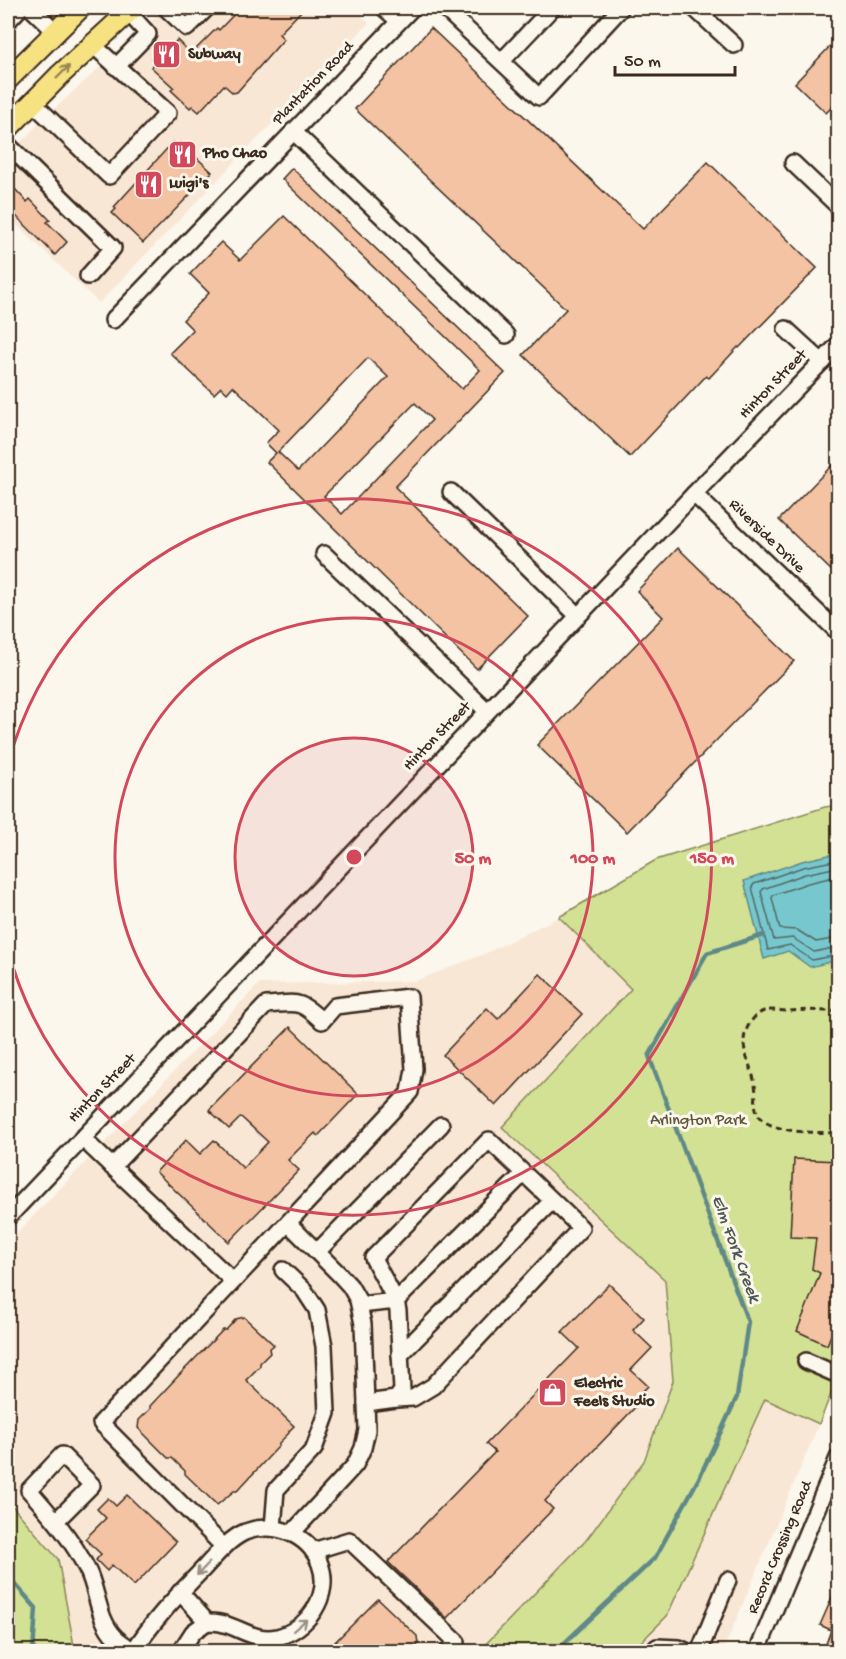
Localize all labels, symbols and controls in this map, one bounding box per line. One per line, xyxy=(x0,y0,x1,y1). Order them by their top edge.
street label: Plantation Road xyxy=(269,37,360,130)
restaurant icon: Subway xyxy=(151,39,183,71)
scale bar xyxy=(615,39,735,77)
place label: Subway xyxy=(188,46,241,65)
text: 50 m xyxy=(624,52,661,73)
one-way arrow xyxy=(56,64,71,79)
restaurant icon: Pho Chao xyxy=(166,138,198,170)
place label: Pho Chao xyxy=(202,145,268,164)
restaurant icon: Luigi's xyxy=(132,168,164,200)
place label: Luigi's xyxy=(169,175,209,194)
street label: Hinton Street xyxy=(736,345,813,424)
street label: Riverside Drive xyxy=(724,496,809,579)
street label: Hinton Street xyxy=(400,697,477,776)
centre of rings xyxy=(344,847,364,867)
text: 50 m xyxy=(455,849,492,870)
text: 100 m xyxy=(570,849,616,870)
text: 150 m xyxy=(689,849,734,870)
street label: Hinton Street xyxy=(65,1049,142,1128)
park label: Arlington Park xyxy=(650,1112,748,1131)
water label: Elm Fork Creek xyxy=(706,1193,765,1307)
place label: Electric Feels Studio xyxy=(573,1375,655,1412)
shop icon: Electric Feels Studio xyxy=(537,1377,569,1409)
street label: Record Crossing Road xyxy=(744,1477,818,1617)
one-way arrow xyxy=(196,1561,210,1576)
one-way arrow xyxy=(293,1618,308,1632)

